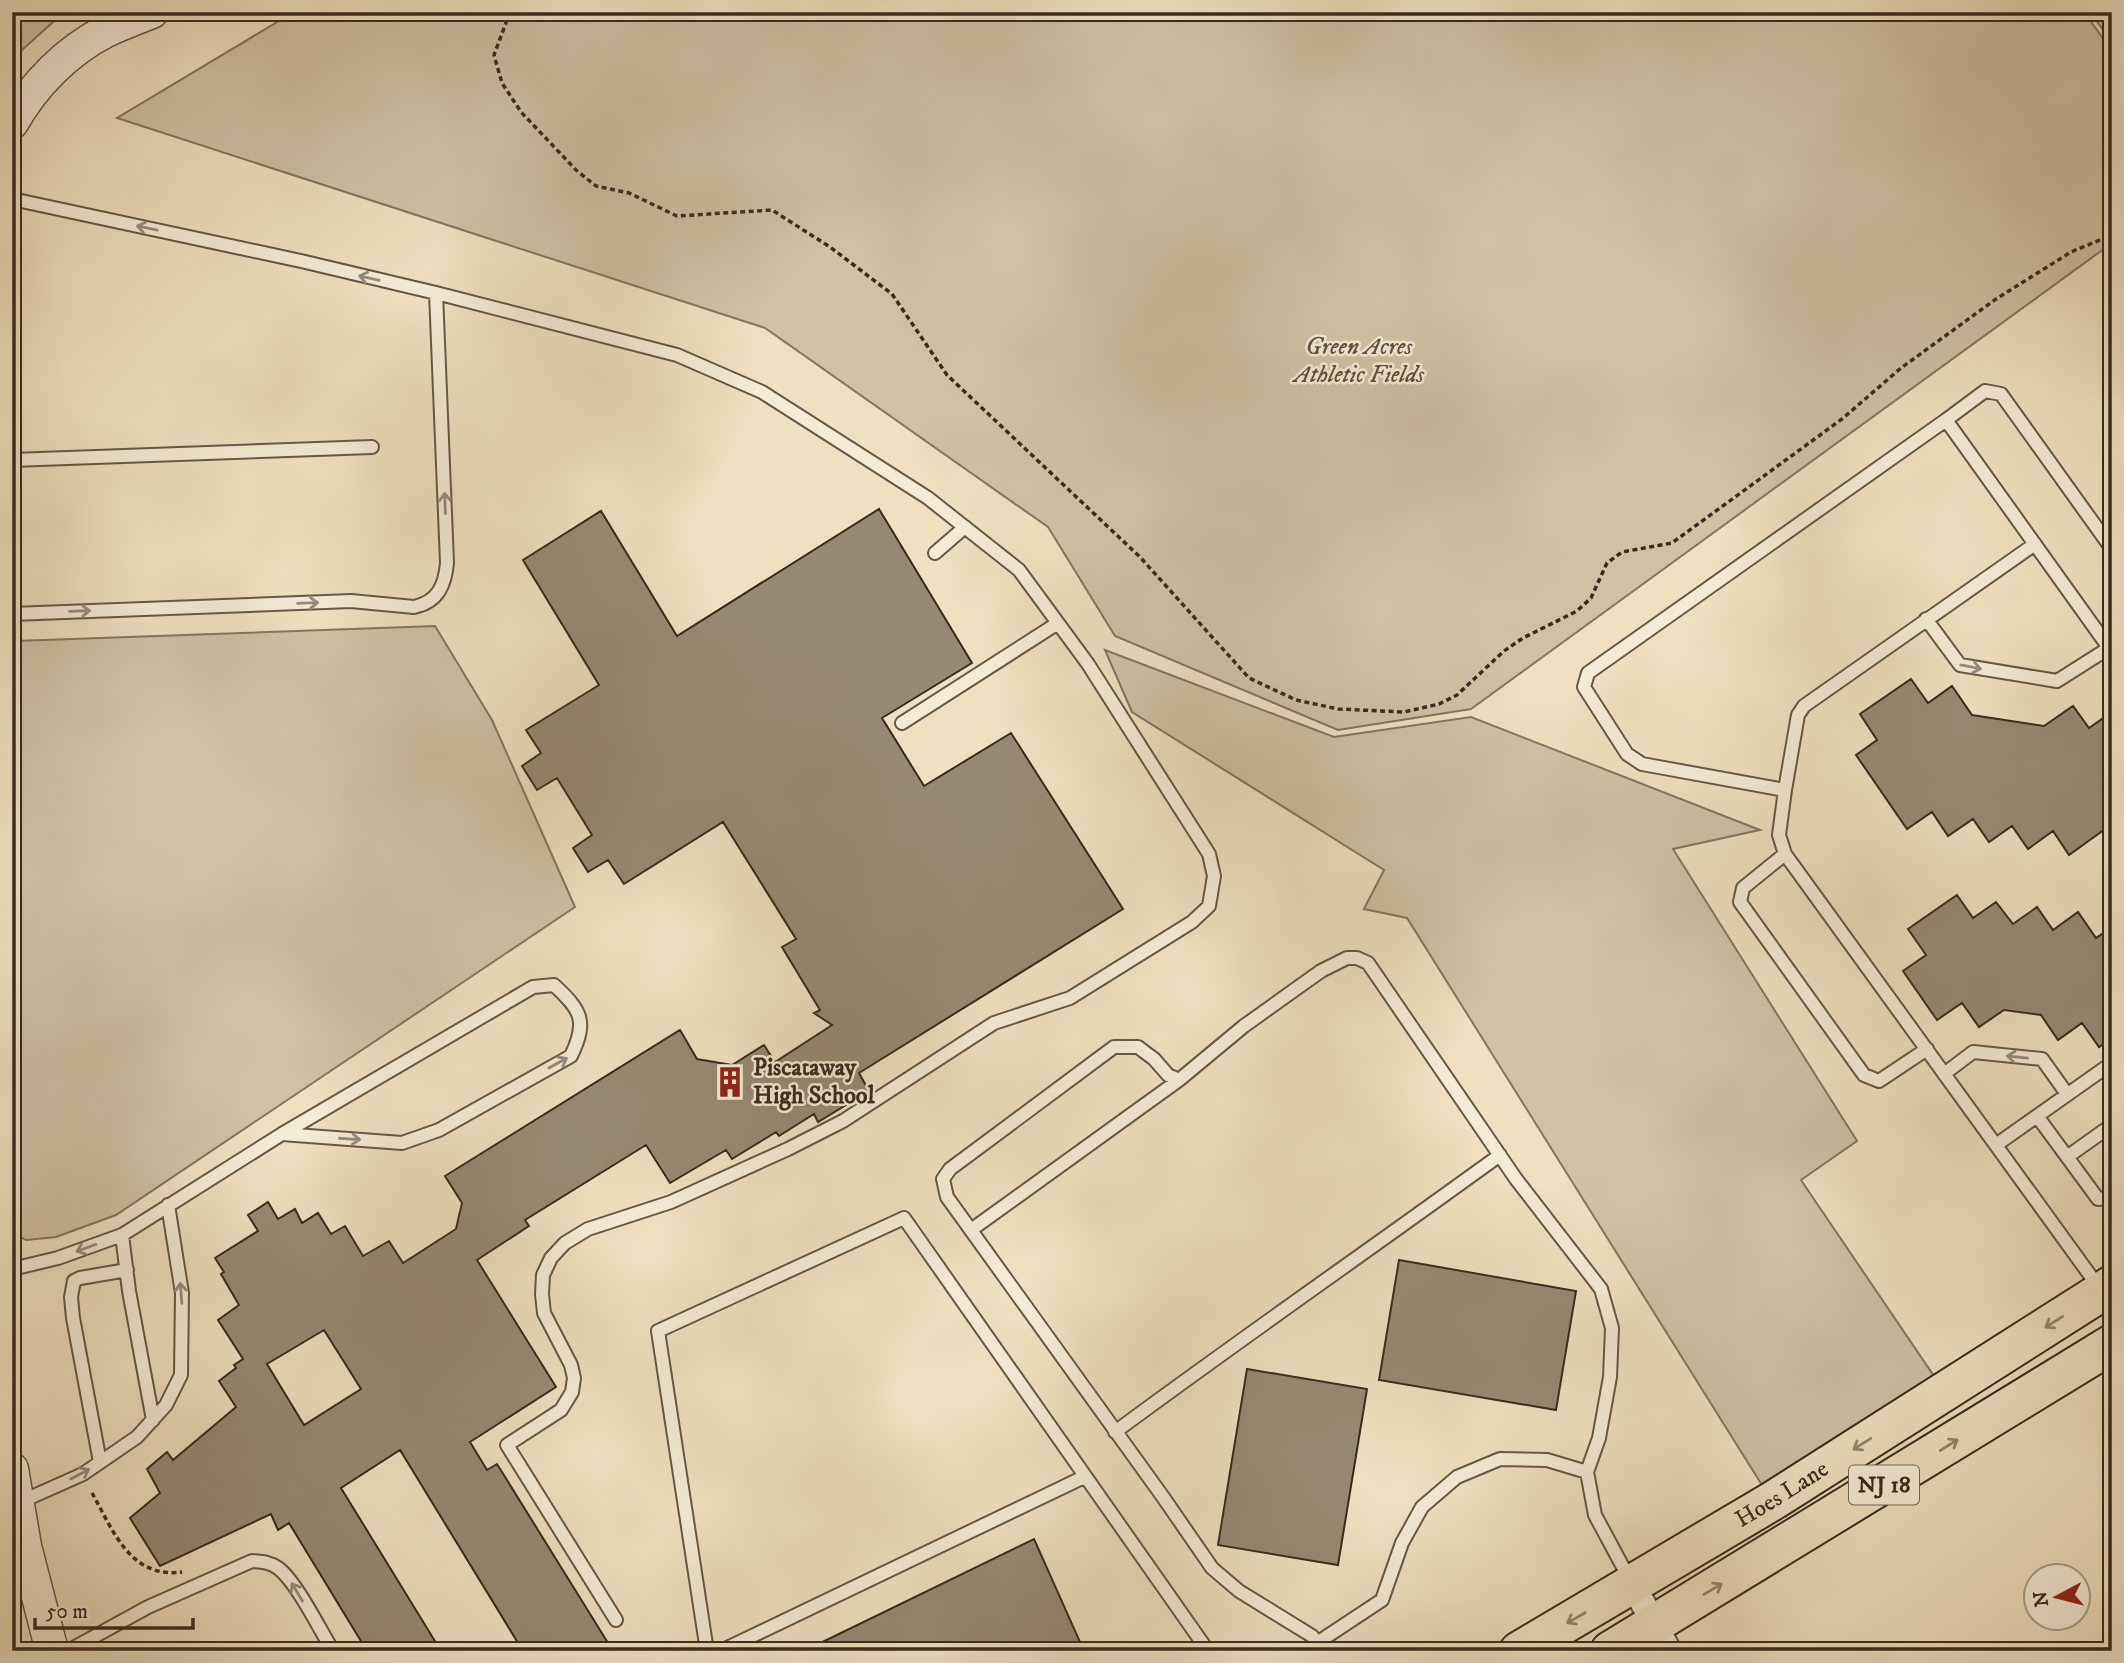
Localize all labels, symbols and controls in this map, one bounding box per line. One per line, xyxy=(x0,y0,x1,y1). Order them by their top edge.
one-way arrow xyxy=(136,221,159,235)
one-way arrow xyxy=(358,270,381,284)
park label: Green Acres Athletic Fields xyxy=(1291,332,1425,390)
one-way arrow xyxy=(438,492,451,515)
one-way arrow xyxy=(296,596,319,610)
one-way arrow xyxy=(69,604,92,618)
one-way arrow xyxy=(1959,661,1982,674)
one-way arrow xyxy=(2007,1050,2029,1063)
place label: Piscataway High School xyxy=(753,1053,875,1111)
one-way arrow xyxy=(547,1056,568,1069)
building icon: Piscataway High School xyxy=(713,1065,747,1099)
one-way arrow xyxy=(339,1133,361,1146)
one-way arrow xyxy=(76,1242,98,1255)
one-way arrow xyxy=(174,1282,187,1305)
one-way arrow xyxy=(2045,1314,2064,1329)
one-way arrow xyxy=(1853,1436,1872,1451)
one-way arrow xyxy=(1938,1437,1958,1451)
street label: Hoes Lane xyxy=(1730,1454,1834,1535)
road number: NJ 18 xyxy=(1849,1466,1919,1504)
one-way arrow xyxy=(69,1467,90,1481)
north arrow xyxy=(2022,1562,2092,1632)
one-way arrow xyxy=(1703,1582,1723,1596)
one-way arrow xyxy=(290,1583,304,1603)
scale bar xyxy=(35,1586,192,1630)
text: N xyxy=(2029,1589,2054,1608)
text: 50 m xyxy=(46,1599,88,1625)
one-way arrow xyxy=(1566,1612,1587,1625)

